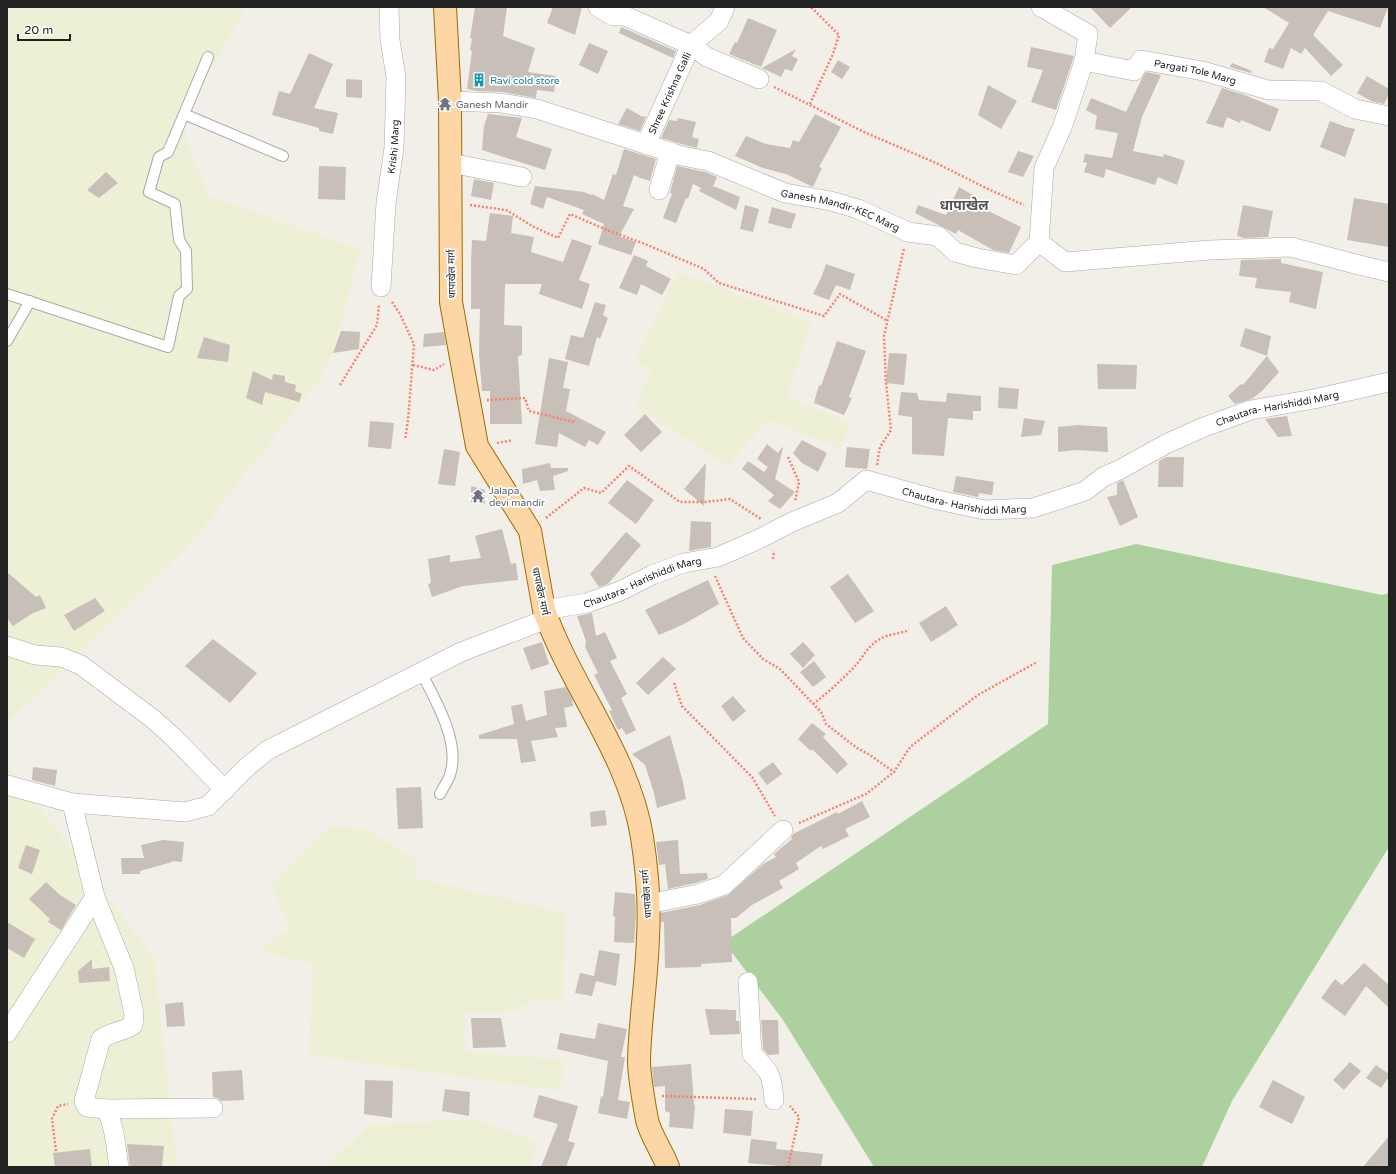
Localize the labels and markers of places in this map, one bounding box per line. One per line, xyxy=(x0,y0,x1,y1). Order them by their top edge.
building icon: Ravi cold store xyxy=(471,72,487,88)
place label: Ravi cold store xyxy=(490,75,560,87)
temple icon: Ganesh Mandir xyxy=(437,96,453,112)
place label: Ganesh Mandir xyxy=(456,99,529,111)
place label: Jalapa devi mandir xyxy=(489,485,545,509)
temple icon: Jalapa devi mandir xyxy=(470,488,486,504)

